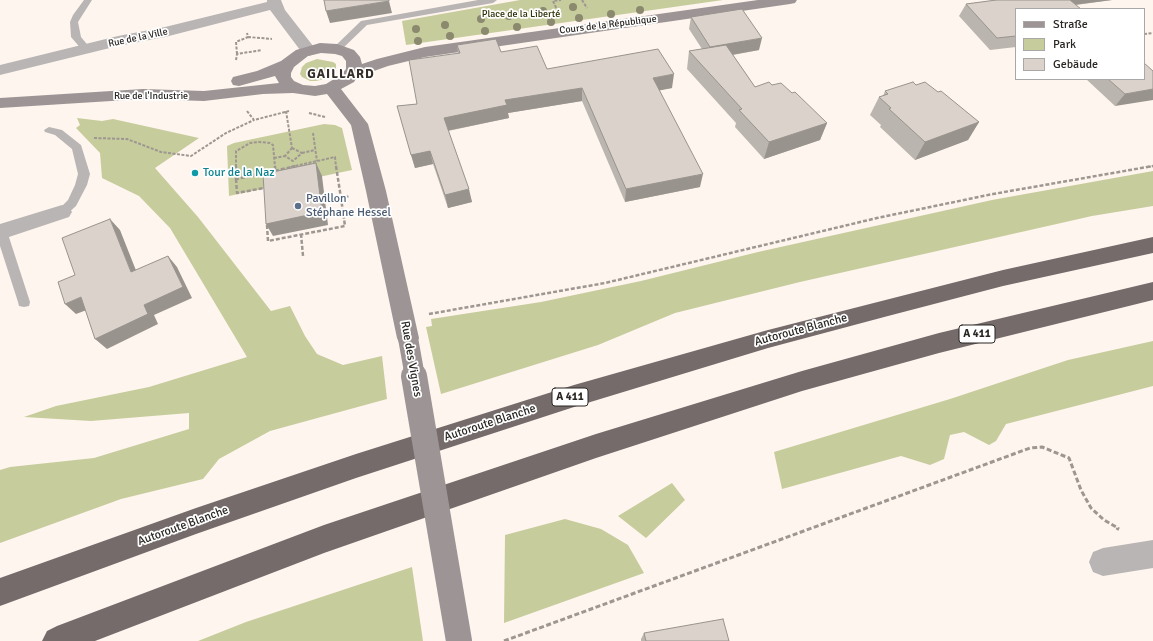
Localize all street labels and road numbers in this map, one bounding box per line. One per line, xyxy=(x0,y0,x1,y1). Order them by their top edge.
street label: Cours de la République xyxy=(559,13,657,37)
street label: Rue de la Ville xyxy=(107,26,169,50)
street label: Rue de l'Industrie xyxy=(114,90,188,102)
street label: Autoroute Blanche xyxy=(753,311,849,349)
street label: Rue des Vignes xyxy=(397,320,425,398)
road number: A 411 xyxy=(959,325,995,343)
road number: A 411 xyxy=(552,388,588,406)
street label: Autoroute Blanche xyxy=(442,401,538,445)
street label: Autoroute Blanche xyxy=(136,503,230,549)

